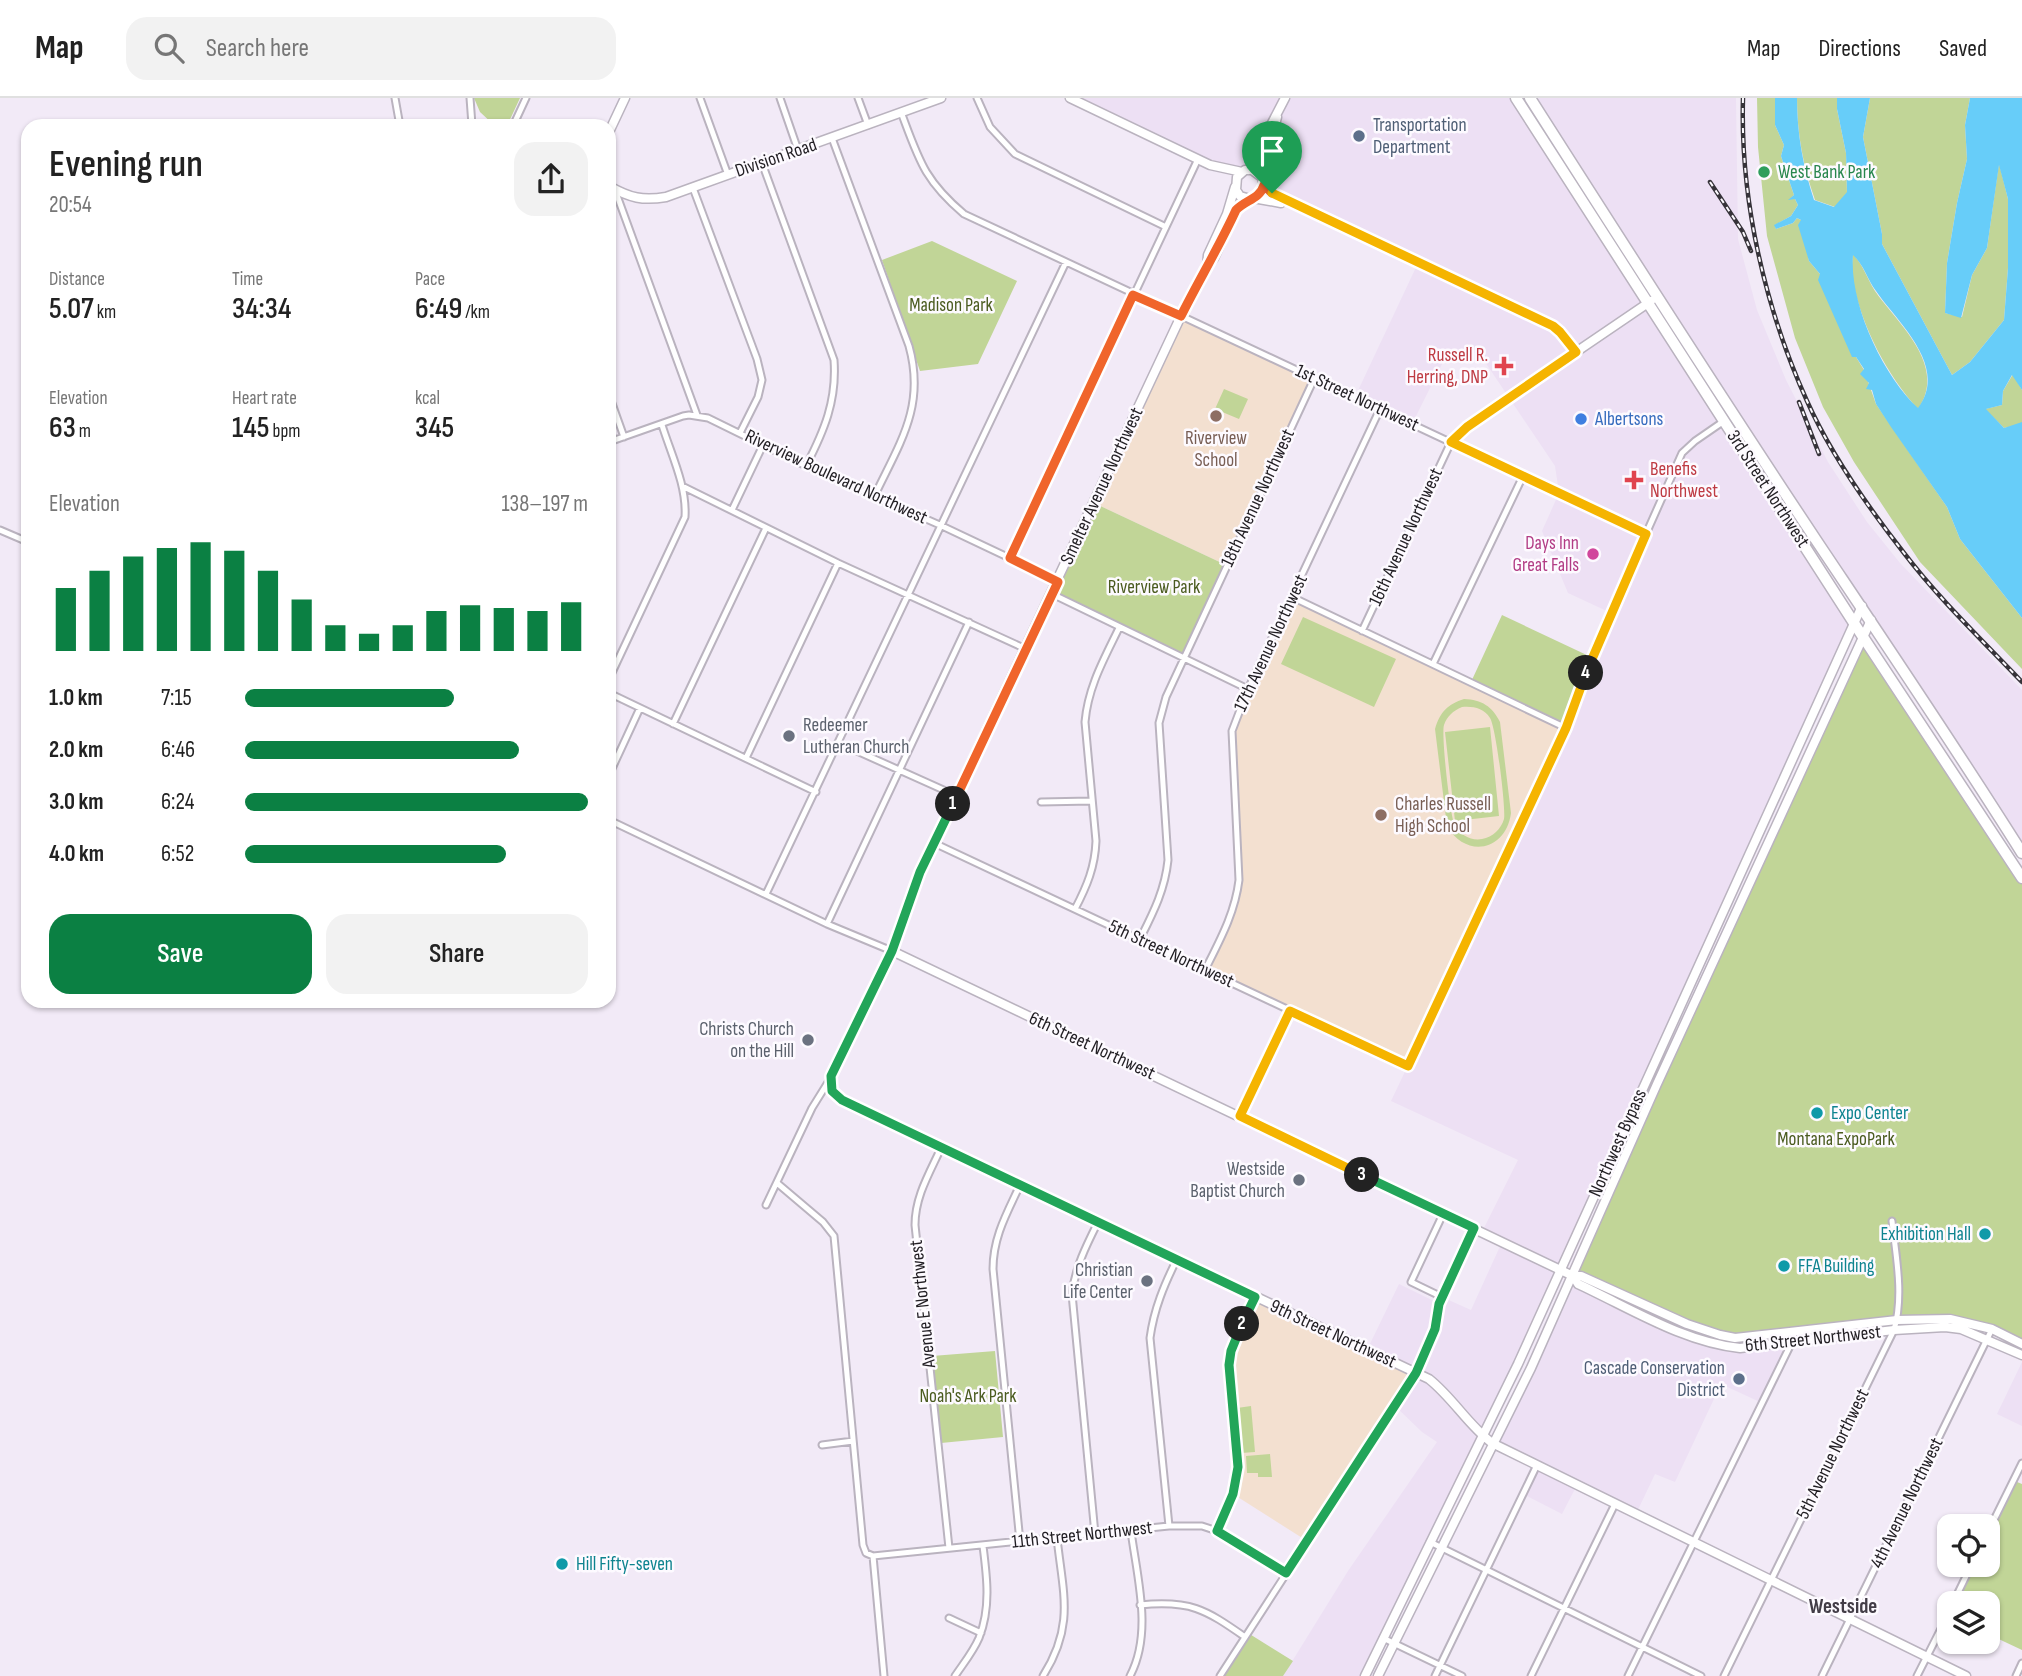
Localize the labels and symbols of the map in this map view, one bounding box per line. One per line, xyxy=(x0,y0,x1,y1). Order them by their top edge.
place label: Transportation Department xyxy=(1373,114,1467,159)
pin xyxy=(1242,121,1302,193)
marker: Transportation Department xyxy=(1351,128,1367,144)
street label: Division Road xyxy=(732,133,820,183)
place label: West Bank Park xyxy=(1778,161,1876,184)
marker: West Bank Park xyxy=(1756,164,1772,180)
park label: Madison Park xyxy=(909,294,994,317)
place label: Russell R. Herring, DNP xyxy=(1407,344,1488,389)
marker: Russell R. Herring, DNP xyxy=(1494,356,1514,376)
street label: 1st Street Northwest xyxy=(1292,359,1423,437)
street label: Smelter Avenue Northwest xyxy=(1055,404,1149,568)
marker: Riverview School xyxy=(1208,408,1224,424)
place label: Albertsons xyxy=(1594,408,1664,431)
marker: Albertsons xyxy=(1573,411,1589,427)
street label: Riverview Boulevard Northwest xyxy=(741,425,931,529)
street label: 18th Avenue Northwest xyxy=(1216,425,1300,571)
street label: 3rd Street Northwest xyxy=(1722,426,1815,552)
place label: Riverview School xyxy=(1185,427,1247,472)
place label: Benefis Northwest xyxy=(1650,458,1718,503)
street label: 16th Avenue Northwest xyxy=(1364,464,1448,610)
marker: Benefis Northwest xyxy=(1624,470,1644,490)
place label: Days Inn Great Falls xyxy=(1512,532,1579,577)
marker: Days Inn Great Falls xyxy=(1585,546,1601,562)
street label: 17th Avenue Northwest xyxy=(1229,571,1313,715)
park label: Riverview Park xyxy=(1108,576,1201,599)
pin: 4 xyxy=(1568,656,1604,690)
place label: Redeemer Lutheran Church xyxy=(803,714,909,759)
marker: Redeemer Lutheran Church xyxy=(781,728,797,744)
pin: 1 xyxy=(936,786,970,822)
place label: Charles Russell High School xyxy=(1395,793,1491,838)
marker: Charles Russell High School xyxy=(1373,807,1389,823)
street label: 5th Street Northwest xyxy=(1105,915,1238,993)
street label: 6th Street Northwest xyxy=(1025,1007,1159,1085)
place label: Christs Church on the Hill xyxy=(699,1018,794,1063)
marker: Christs Church on the Hill xyxy=(800,1032,816,1048)
street label: Northwest Bypass xyxy=(1584,1086,1652,1200)
place label: Expo Center xyxy=(1831,1102,1909,1125)
marker: Expo Center xyxy=(1809,1105,1825,1121)
park label: Montana ExpoPark xyxy=(1777,1128,1895,1151)
place label: Westside Baptist Church xyxy=(1190,1158,1285,1203)
pin: 3 xyxy=(1344,1158,1380,1192)
marker: Westside Baptist Church xyxy=(1291,1172,1307,1188)
place label: Exhibition Hall xyxy=(1881,1223,1971,1246)
marker: Exhibition Hall xyxy=(1977,1226,1993,1242)
street label: Avenue E Northwest xyxy=(905,1239,941,1370)
place label: FFA Building xyxy=(1798,1255,1875,1278)
marker: FFA Building xyxy=(1776,1258,1792,1274)
place label: Christian Life Center xyxy=(1063,1259,1134,1304)
marker: Christian Life Center xyxy=(1139,1273,1155,1289)
street label: 9th Street Northwest xyxy=(1266,1295,1400,1373)
pin: 2 xyxy=(1224,1306,1260,1342)
street label: 6th Street Northwest xyxy=(1744,1320,1882,1358)
place label: Cascade Conservation District xyxy=(1584,1357,1725,1402)
marker: Cascade Conservation District xyxy=(1731,1371,1747,1387)
park label: Noah's Ark Park xyxy=(919,1385,1017,1408)
street label: 5th Avenue Northwest xyxy=(1792,1385,1875,1523)
street label: 4th Avenue Northwest xyxy=(1865,1434,1949,1572)
street label: 11th Street Northwest xyxy=(1011,1516,1154,1554)
place label: Hill Fifty-seven xyxy=(576,1553,673,1576)
marker: Hill Fifty-seven xyxy=(554,1556,570,1572)
district label: Westside xyxy=(1809,1594,1877,1619)

